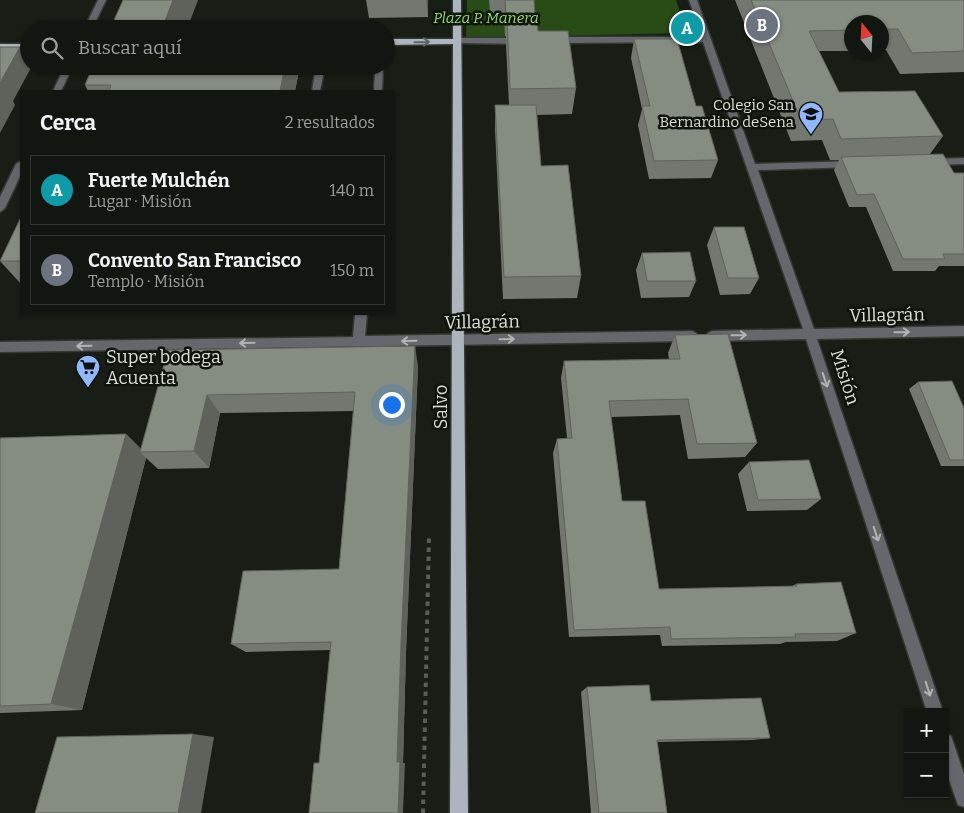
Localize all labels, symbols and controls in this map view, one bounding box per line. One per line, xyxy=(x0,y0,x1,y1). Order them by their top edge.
pin: B xyxy=(746,6,778,44)
park label: Plaza P. Manera xyxy=(433,9,539,27)
pin: A xyxy=(671,9,703,47)
north arrow xyxy=(844,15,889,60)
search box xyxy=(20,20,395,75)
icon: search xyxy=(38,34,66,62)
text: Buscar aquí xyxy=(78,36,182,59)
one-way arrow xyxy=(413,37,429,47)
place label: Colegio San Bernardino deSena xyxy=(660,96,795,131)
school or university icon: Colegio San Bernardino deSena xyxy=(798,101,824,135)
text: Cerca xyxy=(40,110,96,136)
text: 2 resultados xyxy=(285,113,375,132)
text: Fuerte Mulchén xyxy=(88,169,230,192)
text: A xyxy=(51,181,63,200)
text: 140 m xyxy=(329,181,374,200)
text: Lugar · Misión xyxy=(88,192,192,211)
text: Convento San Francisco xyxy=(88,249,301,272)
text: B xyxy=(52,261,62,280)
text: 150 m xyxy=(330,261,374,280)
text: Templo · Misión xyxy=(88,272,204,291)
street label: Villagrán xyxy=(849,303,926,327)
street label: Villagrán xyxy=(444,310,521,334)
one-way arrow xyxy=(894,327,910,337)
one-way arrow xyxy=(731,330,747,340)
one-way arrow xyxy=(498,334,515,344)
one-way arrow xyxy=(402,336,418,346)
one-way arrow xyxy=(239,338,256,348)
one-way arrow xyxy=(77,341,93,351)
place label: Super bodega Acuenta xyxy=(106,346,221,389)
street label: Misión xyxy=(826,346,864,408)
supermarket icon: Super bodega Acuenta xyxy=(75,354,101,388)
one-way arrow xyxy=(821,372,831,388)
street label: Salvo xyxy=(430,385,452,429)
your location xyxy=(379,392,405,418)
one-way arrow xyxy=(872,526,882,542)
one-way arrow xyxy=(923,680,933,696)
map controls xyxy=(904,708,949,798)
button: + xyxy=(904,708,949,753)
button: − xyxy=(904,753,949,798)

